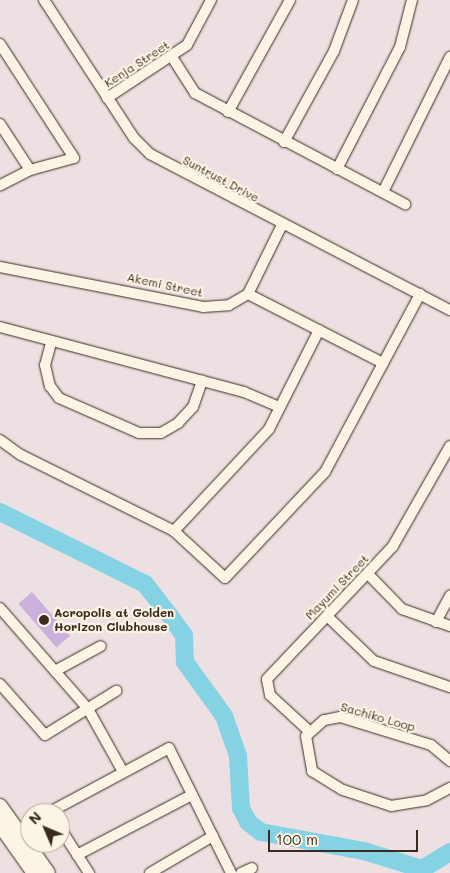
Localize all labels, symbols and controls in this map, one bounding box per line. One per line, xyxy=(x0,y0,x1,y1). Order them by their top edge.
street label: Kenja Street xyxy=(102,38,172,90)
street label: Suntrust Drive xyxy=(180,153,262,205)
street label: Akemi Street xyxy=(126,270,204,300)
street label: Mayumi Street xyxy=(302,551,372,623)
place label: Acropolis at Golden Horizon Clubhouse xyxy=(54,606,174,634)
marker: Acropolis at Golden Horizon Clubhouse xyxy=(38,614,50,626)
street label: Sachiko Loop xyxy=(339,699,417,735)
north arrow xyxy=(20,803,70,853)
text: N xyxy=(24,807,45,828)
scale bar xyxy=(270,820,420,852)
text: 100 m xyxy=(276,829,318,849)

